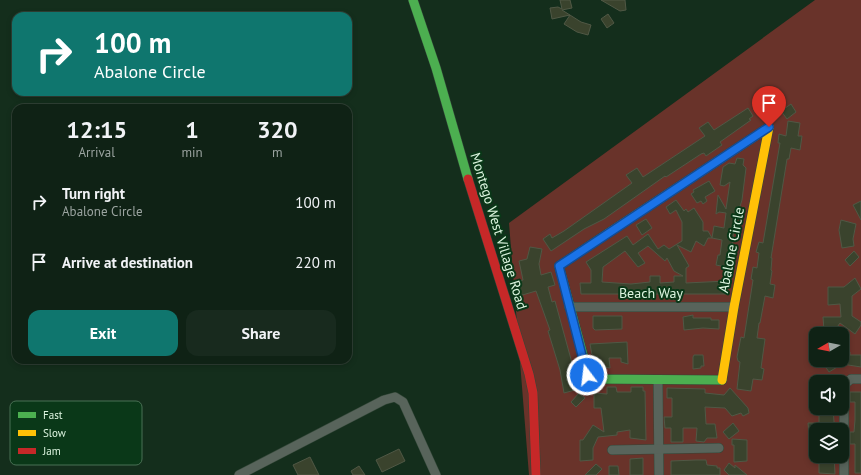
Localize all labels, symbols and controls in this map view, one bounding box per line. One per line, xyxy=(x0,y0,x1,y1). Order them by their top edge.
text: 100 m xyxy=(94,24,171,61)
icon: right xyxy=(28,28,80,80)
text: Abalone Circle xyxy=(94,60,206,83)
pin xyxy=(752,86,786,127)
icon: arrive xyxy=(758,92,780,114)
text: 12:15 xyxy=(66,114,127,145)
text: 1 xyxy=(185,114,199,145)
text: 320 xyxy=(257,114,298,145)
text: Arrival xyxy=(79,144,115,161)
text: min xyxy=(181,144,203,161)
text: m xyxy=(272,144,283,161)
street label: Montego West Village Road xyxy=(467,150,531,312)
text: Turn right xyxy=(62,184,125,203)
icon: right xyxy=(28,191,50,213)
text: 100 m xyxy=(295,193,336,212)
text: Abalone Circle xyxy=(62,203,143,220)
street label: Abalone Circle xyxy=(714,206,748,294)
icon: arrive xyxy=(28,251,50,273)
text: Arrive at destination xyxy=(62,253,193,272)
text: 220 m xyxy=(295,253,336,272)
street label: Beach Way xyxy=(619,284,684,302)
button: Exit xyxy=(28,310,178,356)
button: Share xyxy=(186,310,336,356)
north arrow xyxy=(809,327,849,367)
map controls xyxy=(809,327,849,463)
position arrow xyxy=(566,354,608,396)
button: sound xyxy=(809,375,849,415)
legend xyxy=(10,401,142,465)
text: Fast xyxy=(43,408,63,422)
button: layers xyxy=(809,423,849,463)
text: Slow xyxy=(43,426,66,440)
text: Jam xyxy=(42,444,61,458)

